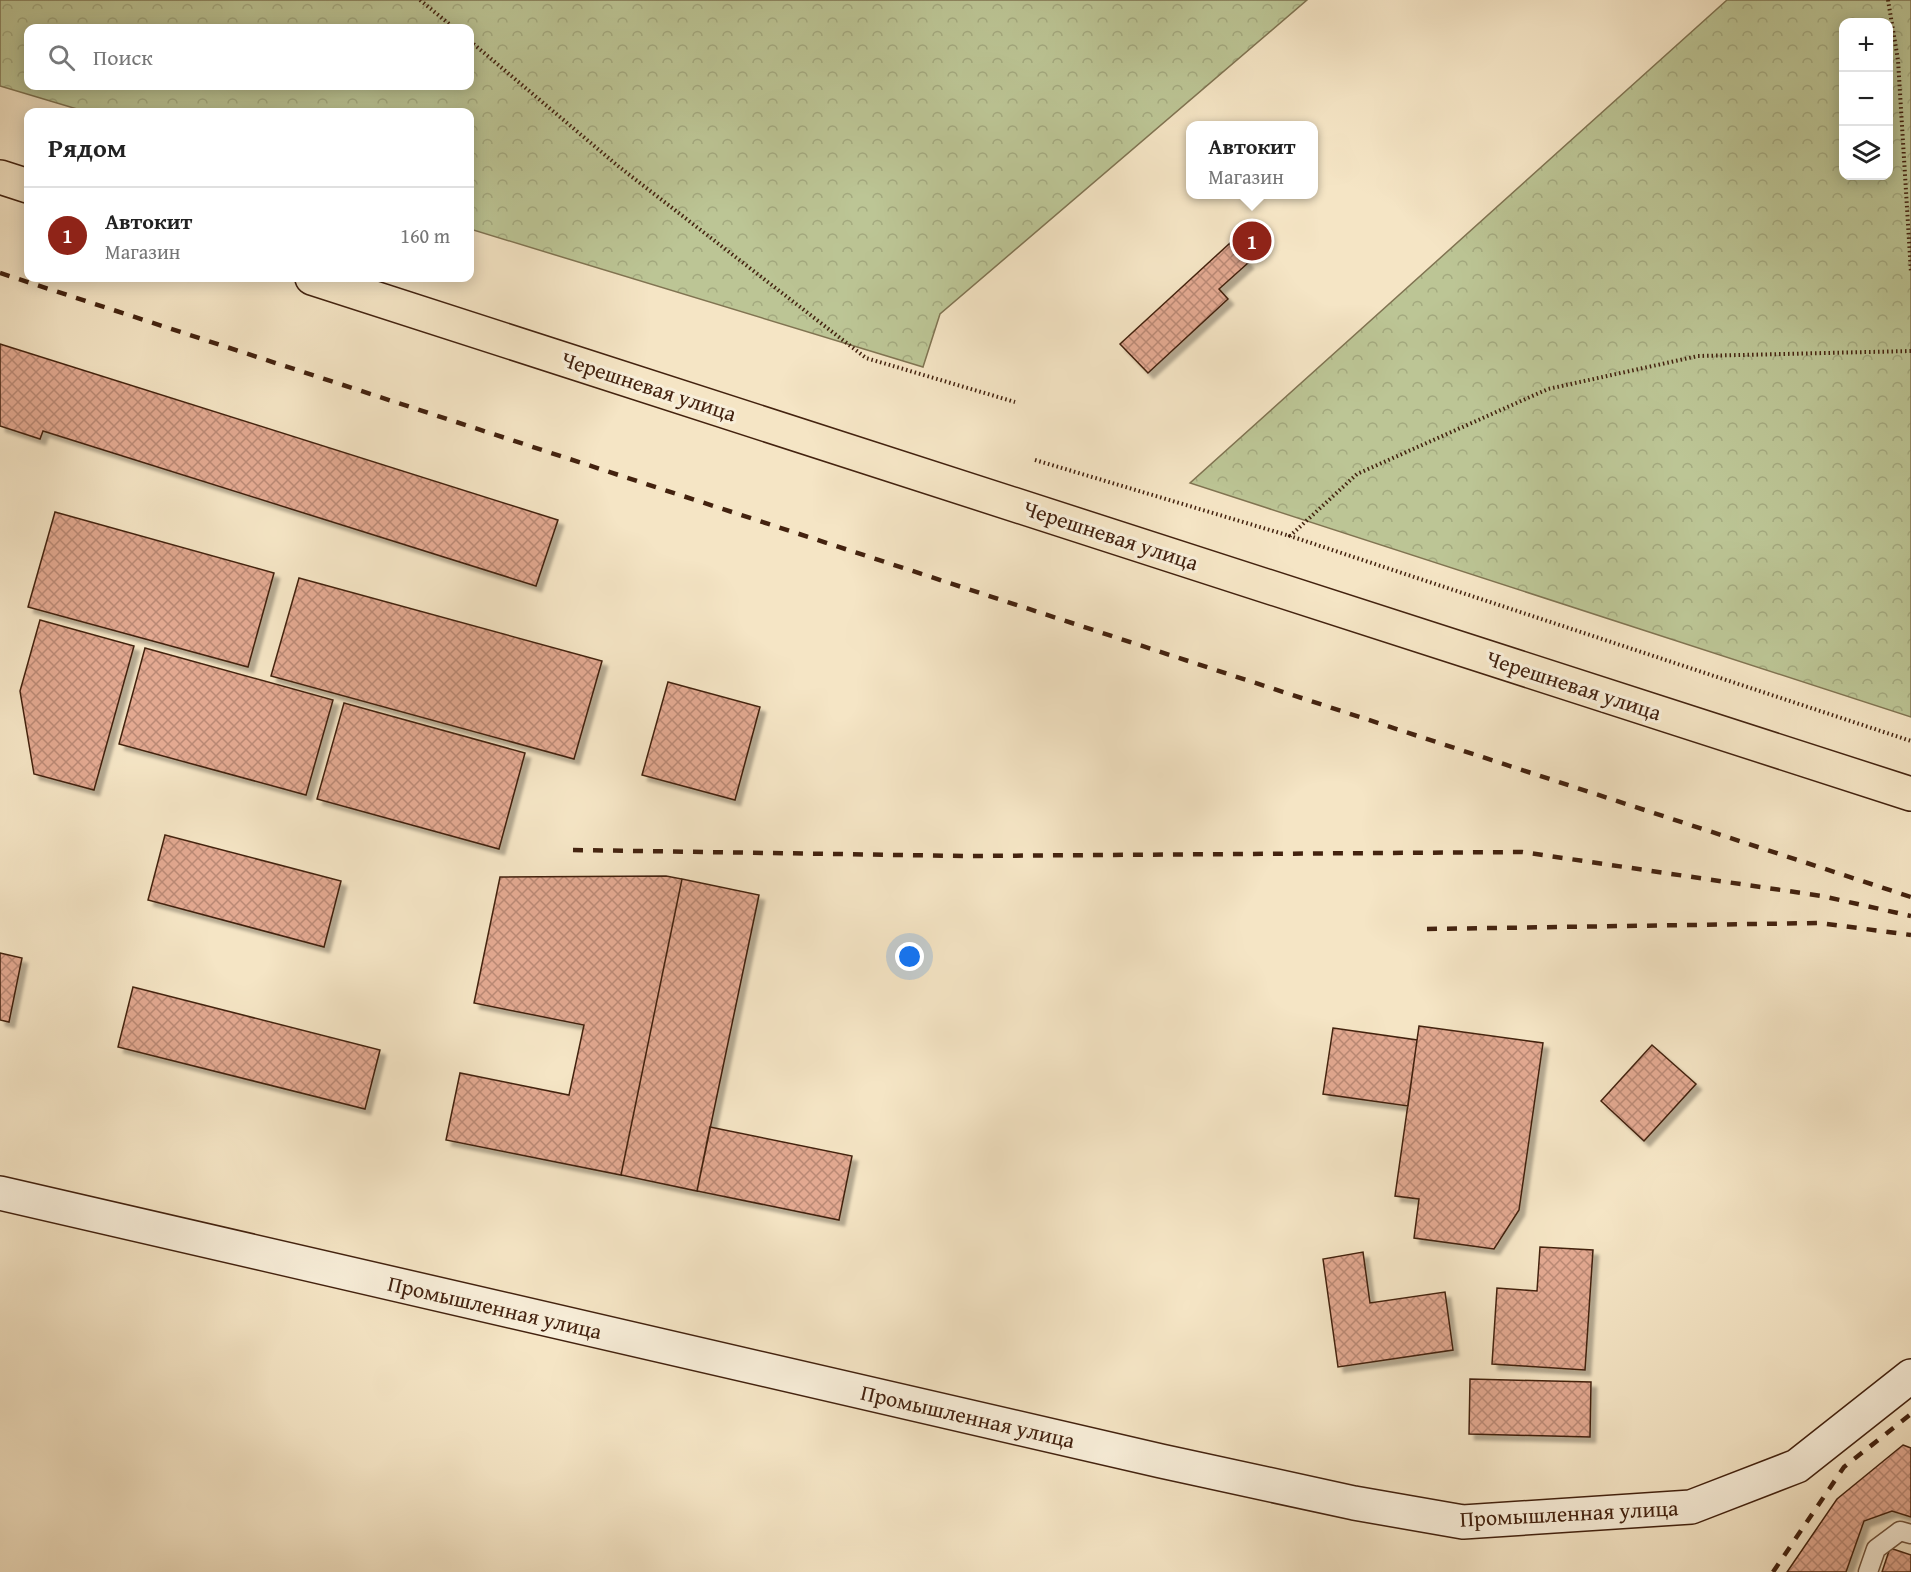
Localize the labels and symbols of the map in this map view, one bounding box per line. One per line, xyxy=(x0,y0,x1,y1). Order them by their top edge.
pin: 1 xyxy=(1232,218,1272,264)
street label: Черешневая улица xyxy=(557,343,741,430)
street label: Черешневая улица xyxy=(1019,492,1203,579)
street label: Черешневая улица xyxy=(1482,642,1666,729)
your location xyxy=(895,942,924,971)
street label: Промышленная улица xyxy=(385,1267,606,1347)
street label: Промышленная улица xyxy=(858,1376,1079,1456)
street label: Промышленная улица xyxy=(1459,1491,1680,1535)

